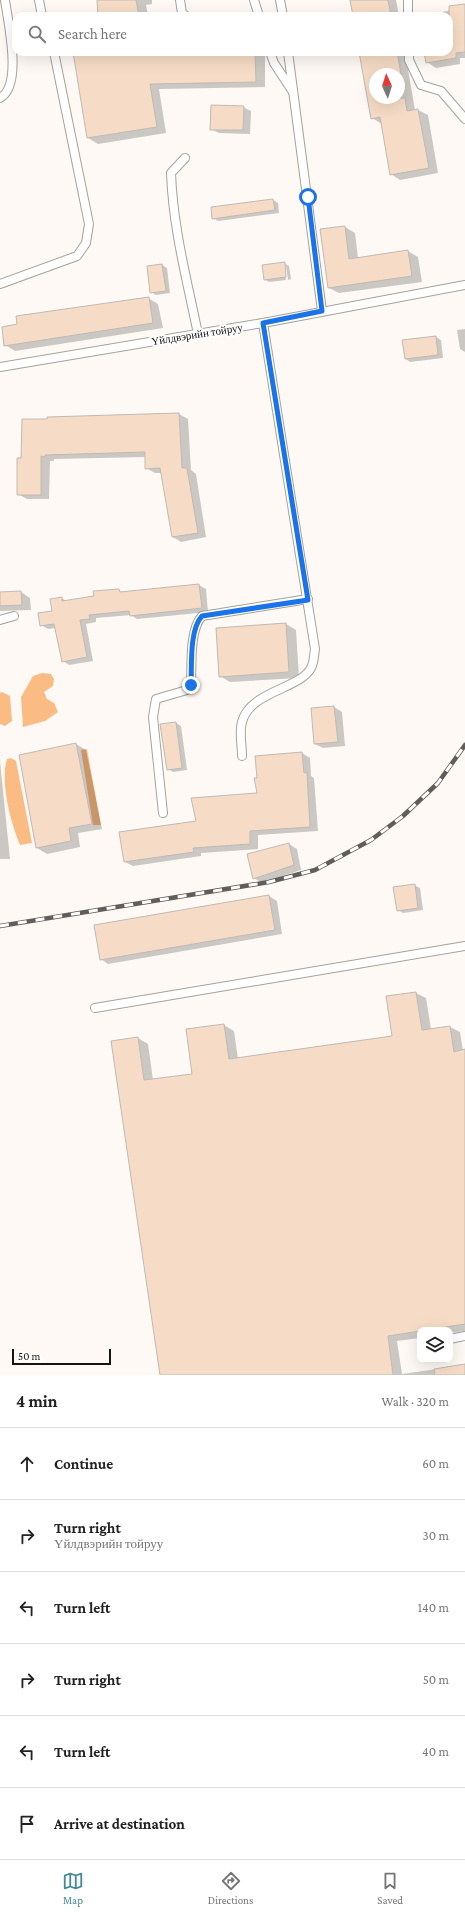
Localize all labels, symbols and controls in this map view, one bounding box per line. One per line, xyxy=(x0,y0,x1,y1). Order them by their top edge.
search box xyxy=(12,12,453,56)
icon: search xyxy=(26,23,48,45)
text: Search here xyxy=(58,26,127,42)
north arrow xyxy=(369,68,405,104)
route start xyxy=(299,188,317,206)
street label: Үйлдвэрийн тойруу xyxy=(150,321,244,347)
route end xyxy=(182,676,200,694)
map controls xyxy=(417,1327,453,1363)
button: layers xyxy=(417,1327,453,1363)
scale bar xyxy=(12,1347,111,1366)
text: 50 m xyxy=(18,1350,40,1362)
text: 4 min xyxy=(16,1392,58,1411)
text: Walk · 320 m xyxy=(381,1394,449,1409)
icon: ahead xyxy=(16,1453,38,1475)
text: Continue xyxy=(54,1456,113,1472)
text: 60 m xyxy=(422,1456,449,1471)
text: Turn right xyxy=(54,1520,121,1536)
icon: right xyxy=(16,1525,38,1547)
text: 30 m xyxy=(423,1528,449,1543)
text: Үйлдвэрийн тойруу xyxy=(54,1536,163,1551)
icon: left xyxy=(16,1597,38,1619)
text: Turn left xyxy=(54,1600,110,1616)
text: 140 m xyxy=(418,1600,449,1615)
icon: right xyxy=(16,1669,38,1691)
text: Turn right xyxy=(54,1672,121,1688)
text: 50 m xyxy=(423,1672,449,1687)
icon: left xyxy=(16,1741,38,1763)
text: Turn left xyxy=(54,1744,110,1760)
text: 40 m xyxy=(422,1744,449,1759)
icon: arrive xyxy=(16,1813,38,1835)
text: Arrive at destination xyxy=(54,1816,185,1832)
tab: Map xyxy=(62,1870,84,1906)
tab: Directions xyxy=(208,1870,253,1906)
tab: Saved xyxy=(377,1870,403,1906)

